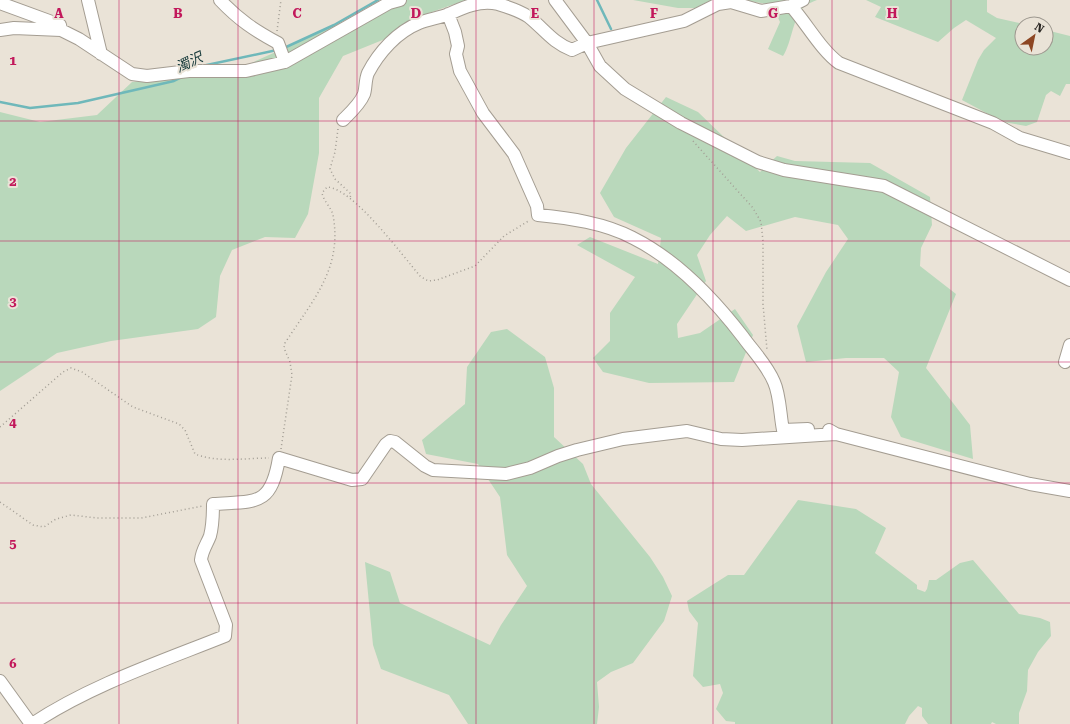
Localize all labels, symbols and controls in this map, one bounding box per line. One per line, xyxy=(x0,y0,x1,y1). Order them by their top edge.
text: A xyxy=(54,6,64,21)
text: B xyxy=(173,6,183,21)
text: C xyxy=(292,6,302,21)
text: D xyxy=(411,6,421,21)
text: E xyxy=(531,6,539,21)
text: F xyxy=(650,6,658,21)
text: G xyxy=(768,6,778,21)
text: H xyxy=(887,6,898,21)
north arrow xyxy=(1014,16,1054,56)
text: N xyxy=(1032,20,1047,36)
water label: 濁沢 xyxy=(173,48,207,75)
text: 1 xyxy=(9,53,17,68)
text: 2 xyxy=(9,174,17,189)
text: 3 xyxy=(9,294,17,309)
text: 4 xyxy=(9,415,17,430)
text: 5 xyxy=(9,536,17,551)
text: 6 xyxy=(9,656,17,671)

